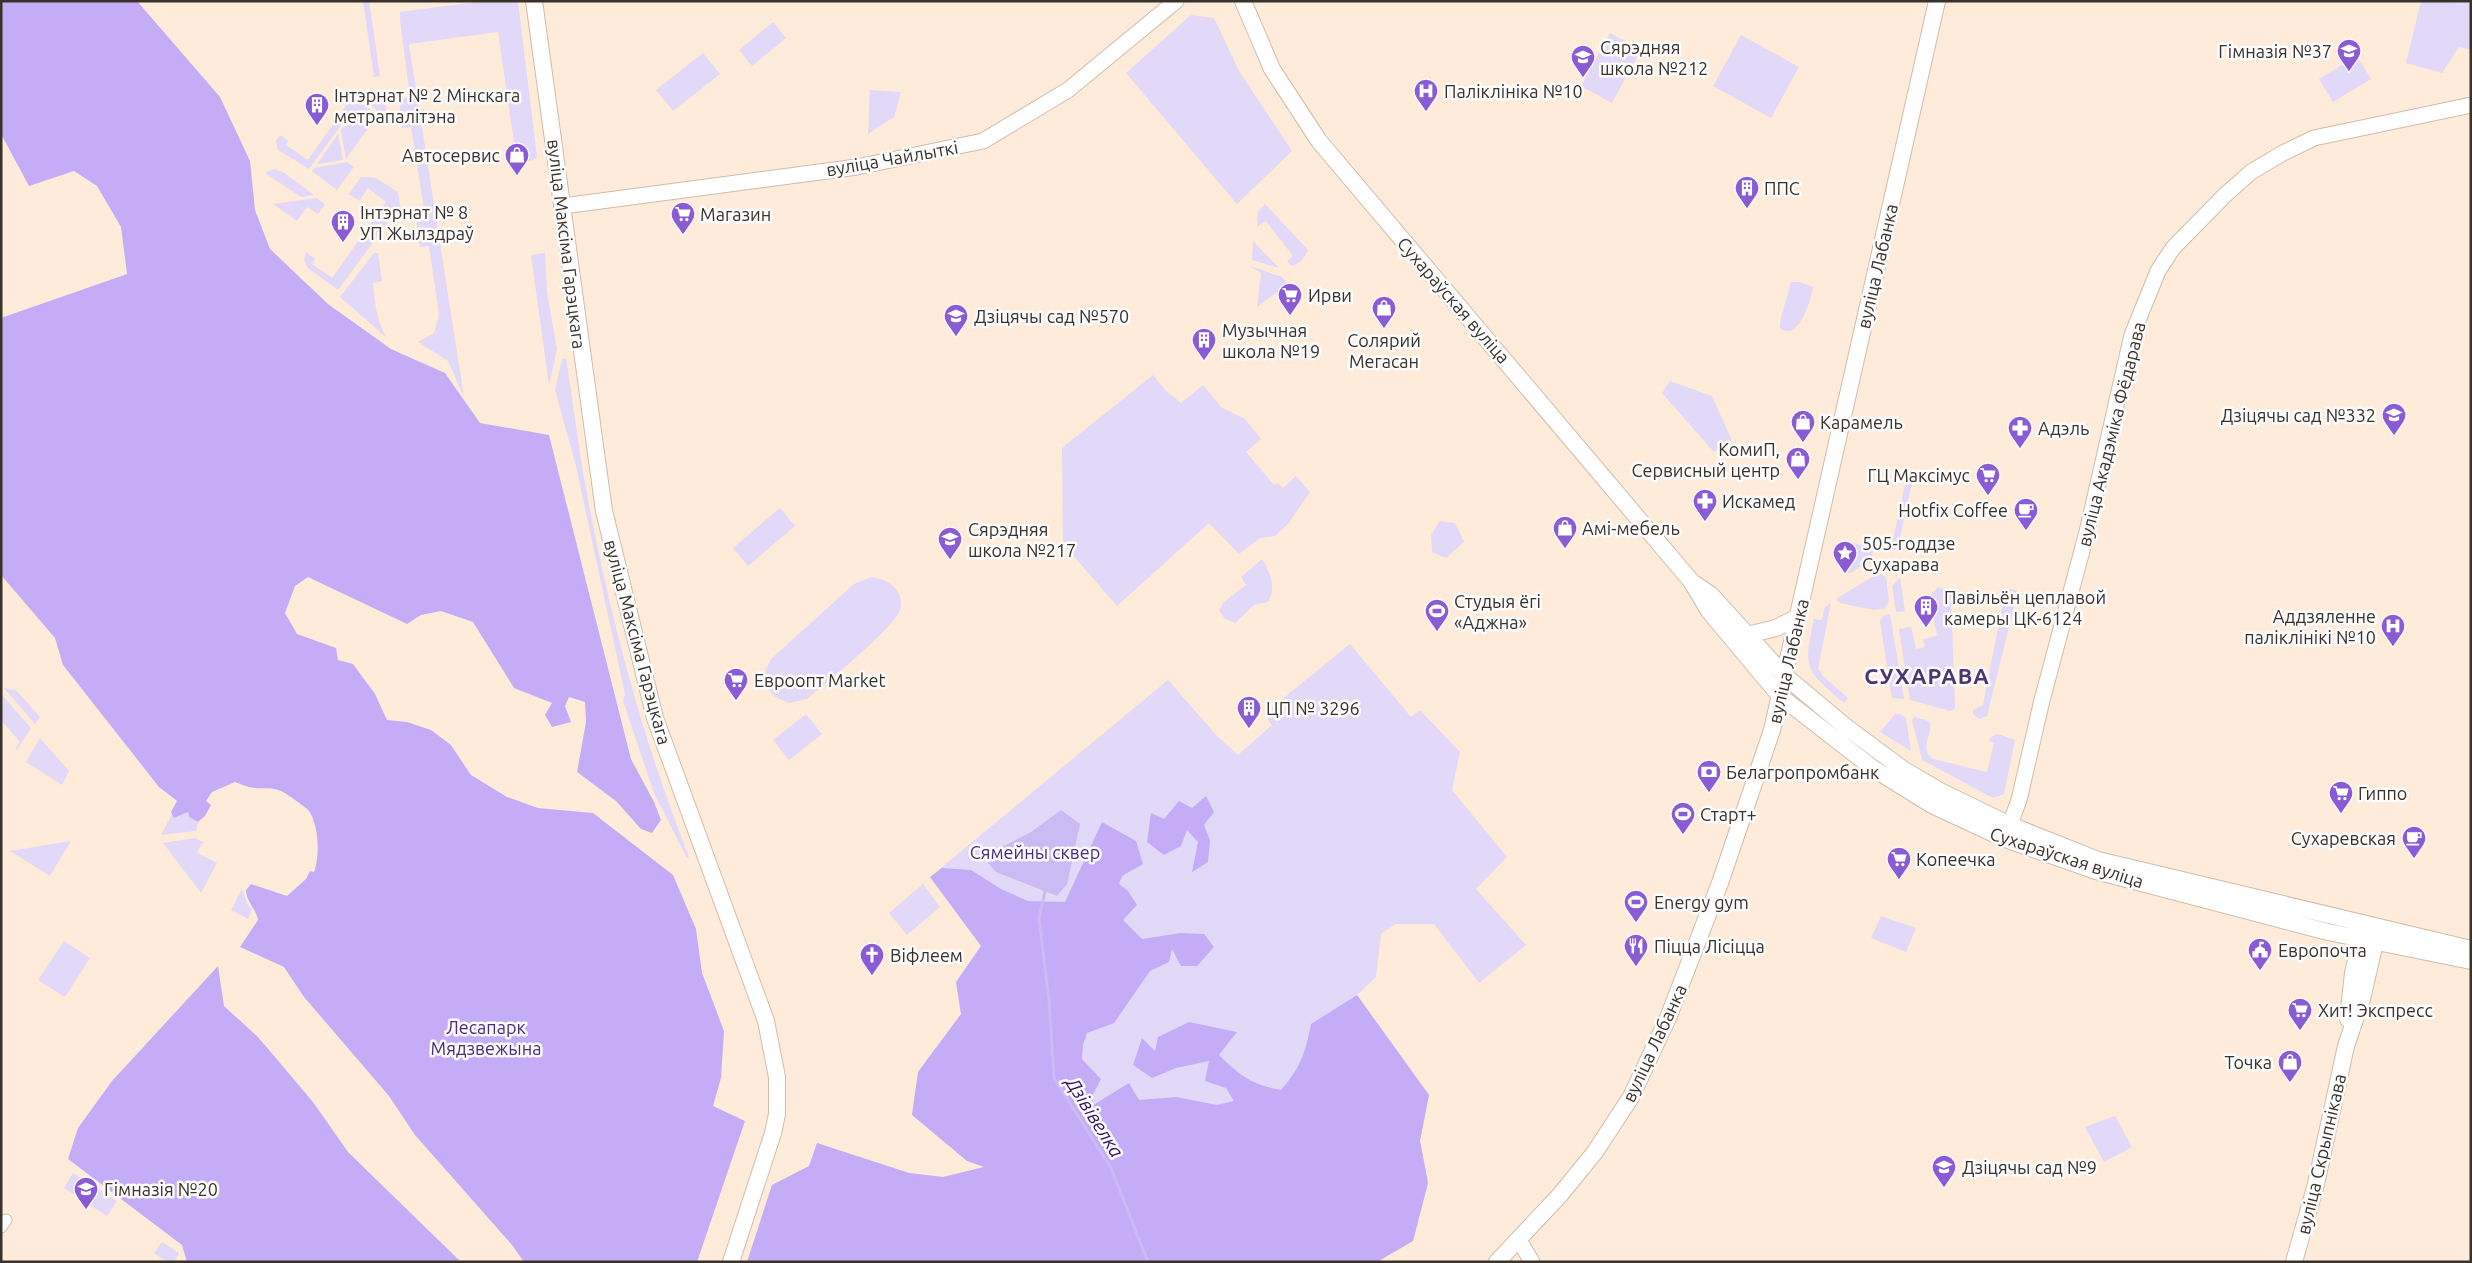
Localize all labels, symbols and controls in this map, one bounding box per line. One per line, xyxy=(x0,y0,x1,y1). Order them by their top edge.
place label: Сярэдняя школа №212 xyxy=(1600,37,1708,78)
school or university icon: Гімназія №37 xyxy=(2336,38,2362,72)
place label: Гімназія №37 xyxy=(2218,41,2332,61)
school or university icon: Сярэдняя школа №212 xyxy=(1570,44,1596,78)
hospital icon: Паліклініка №10 xyxy=(1413,78,1439,112)
place label: Паліклініка №10 xyxy=(1444,81,1583,101)
place label: Інтэрнат № 2 Мінскага метрапалітэна xyxy=(334,85,520,126)
building icon: Інтэрнат № 2 Мінскага метрапалітэна xyxy=(304,92,330,126)
street label: вуліца Чайлыткі xyxy=(824,137,960,179)
street label: вуліца Максіма Гарэцкага xyxy=(544,138,590,350)
shop icon: Автосервис xyxy=(504,142,530,176)
place label: Автосервис xyxy=(402,145,500,165)
building icon: ППС xyxy=(1734,175,1760,209)
place label: ППС xyxy=(1764,178,1800,198)
supermarket icon: Магазин xyxy=(670,201,696,235)
place label: Інтэрнат № 8 УП Жылздраў xyxy=(360,202,474,243)
street label: вуліца Лабанка xyxy=(1853,202,1901,330)
place label: Магазин xyxy=(700,204,771,224)
building icon: Інтэрнат № 8 УП Жылздраў xyxy=(330,209,356,243)
street label: Сухараўская вуліца xyxy=(1394,233,1514,367)
supermarket icon: Ирви xyxy=(1277,282,1303,316)
place label: Ирви xyxy=(1308,285,1352,305)
shop icon: Солярий Мегасан xyxy=(1371,295,1397,329)
school or university icon: Дзіцячы сад №570 xyxy=(943,303,969,337)
place label: Дзіцячы сад №570 xyxy=(974,306,1129,326)
place label: Музычная школа №19 xyxy=(1222,320,1320,361)
street label: вуліца Акадэміка Фёдарава xyxy=(2073,320,2149,548)
building icon: Музычная школа №19 xyxy=(1191,327,1217,361)
place label: Солярий Мегасан xyxy=(1347,330,1421,371)
school or university icon: Дзіцячы сад №332 xyxy=(2381,402,2407,436)
place label: Дзіцячы сад №332 xyxy=(2221,405,2376,425)
shop icon: Карамель xyxy=(1790,409,1816,443)
place label: Карамель xyxy=(1820,412,1903,432)
pharmacy icon: Адэль xyxy=(2007,415,2033,449)
place label: Адэль xyxy=(2038,418,2089,438)
place label: КомиП, Сервисный центр xyxy=(1631,439,1780,480)
shop icon: КомиП, Сервисный центр xyxy=(1785,446,1811,480)
supermarket icon: ГЦ Максімус xyxy=(1975,462,2001,496)
place label: ГЦ Максімус xyxy=(1868,465,1970,485)
pharmacy icon: Искамед xyxy=(1692,488,1718,522)
place label: Искамед xyxy=(1722,491,1796,511)
cafe icon: Hotfix Coffee xyxy=(2013,497,2039,531)
place label: Hotfix Coffee xyxy=(1898,500,2008,520)
shop icon: Амі-мебель xyxy=(1552,515,1578,549)
place label: Амі-мебель xyxy=(1582,518,1680,538)
place label: Сярэдняя школа №217 xyxy=(968,519,1076,560)
school or university icon: Сярэдняя школа №217 xyxy=(937,526,963,560)
place label: 505-годдзе Сухарава xyxy=(1862,533,1955,574)
street label: вуліца Максіма Гарэцкага xyxy=(601,537,675,747)
place icon: 505-годдзе Сухарава xyxy=(1832,540,1858,574)
place label: Павільён цеплавой камеры ЦК-6124 xyxy=(1944,587,2106,628)
place label: Студыя ёгі «Аджна» xyxy=(1454,591,1541,632)
building icon: Павільён цеплавой камеры ЦК-6124 xyxy=(1913,594,1939,628)
street label: вуліца Лабанка xyxy=(1764,597,1812,725)
sports icon: Студыя ёгі «Аджна» xyxy=(1424,598,1450,632)
place label: Аддзяленне паліклінікі №10 xyxy=(2244,606,2376,647)
hospital icon: Аддзяленне паліклінікі №10 xyxy=(2380,613,2406,647)
district label: СУХАРАВА xyxy=(1864,663,1990,688)
supermarket icon: Евроопт Market xyxy=(723,667,749,701)
place label: Евроопт Market xyxy=(754,670,886,690)
building icon: ЦП № 3296 xyxy=(1236,695,1262,729)
place label: ЦП № 3296 xyxy=(1266,698,1360,718)
bank icon: Белагропромбанк xyxy=(1696,759,1722,793)
place label: Белагропромбанк xyxy=(1726,762,1879,782)
supermarket icon: Гиппо xyxy=(2328,780,2354,814)
place label: Гиппо xyxy=(2358,783,2407,803)
sports icon: Старт+ xyxy=(1670,801,1696,835)
place label: Старт+ xyxy=(1700,804,1757,824)
street label: Сухараўская вуліца xyxy=(1988,823,2146,891)
cafe icon: Сухаревская xyxy=(2401,825,2427,859)
place label: Сухаревская xyxy=(2291,828,2396,848)
park label: Сямейны сквер xyxy=(970,842,1100,862)
supermarket icon: Копеечка xyxy=(1886,846,1912,880)
place label: Копеечка xyxy=(1916,849,1995,869)
sports icon: Energy gym xyxy=(1623,889,1649,923)
place label: Energy gym xyxy=(1654,892,1749,912)
restaurant icon: Піцца Лісіцца xyxy=(1623,933,1649,967)
place label: Піцца Лісіцца xyxy=(1654,936,1765,956)
public building icon: Европочта xyxy=(2247,937,2273,971)
place label: Европочта xyxy=(2278,940,2367,960)
church icon: Віфлеем xyxy=(859,942,885,976)
place label: Віфлеем xyxy=(890,945,963,965)
street label: вуліца Лабанка xyxy=(1618,981,1690,1105)
supermarket icon: Хит! Экспресс xyxy=(2287,997,2313,1031)
place label: Хит! Экспресс xyxy=(2318,1000,2433,1020)
park label: Лесапарк Мядзвежына xyxy=(431,1017,541,1058)
shop icon: Точка xyxy=(2277,1049,2303,1083)
place label: Точка xyxy=(2224,1052,2272,1072)
water label: Дзівівелка xyxy=(1061,1071,1128,1161)
street label: вуліца Скрыпнікава xyxy=(2293,1072,2349,1236)
school or university icon: Дзіцячы сад №9 xyxy=(1931,1154,1957,1188)
place label: Дзіцячы сад №9 xyxy=(1962,1157,2097,1177)
school or university icon: Гімназія №20 xyxy=(73,1176,99,1210)
place label: Гімназія №20 xyxy=(104,1179,218,1199)

